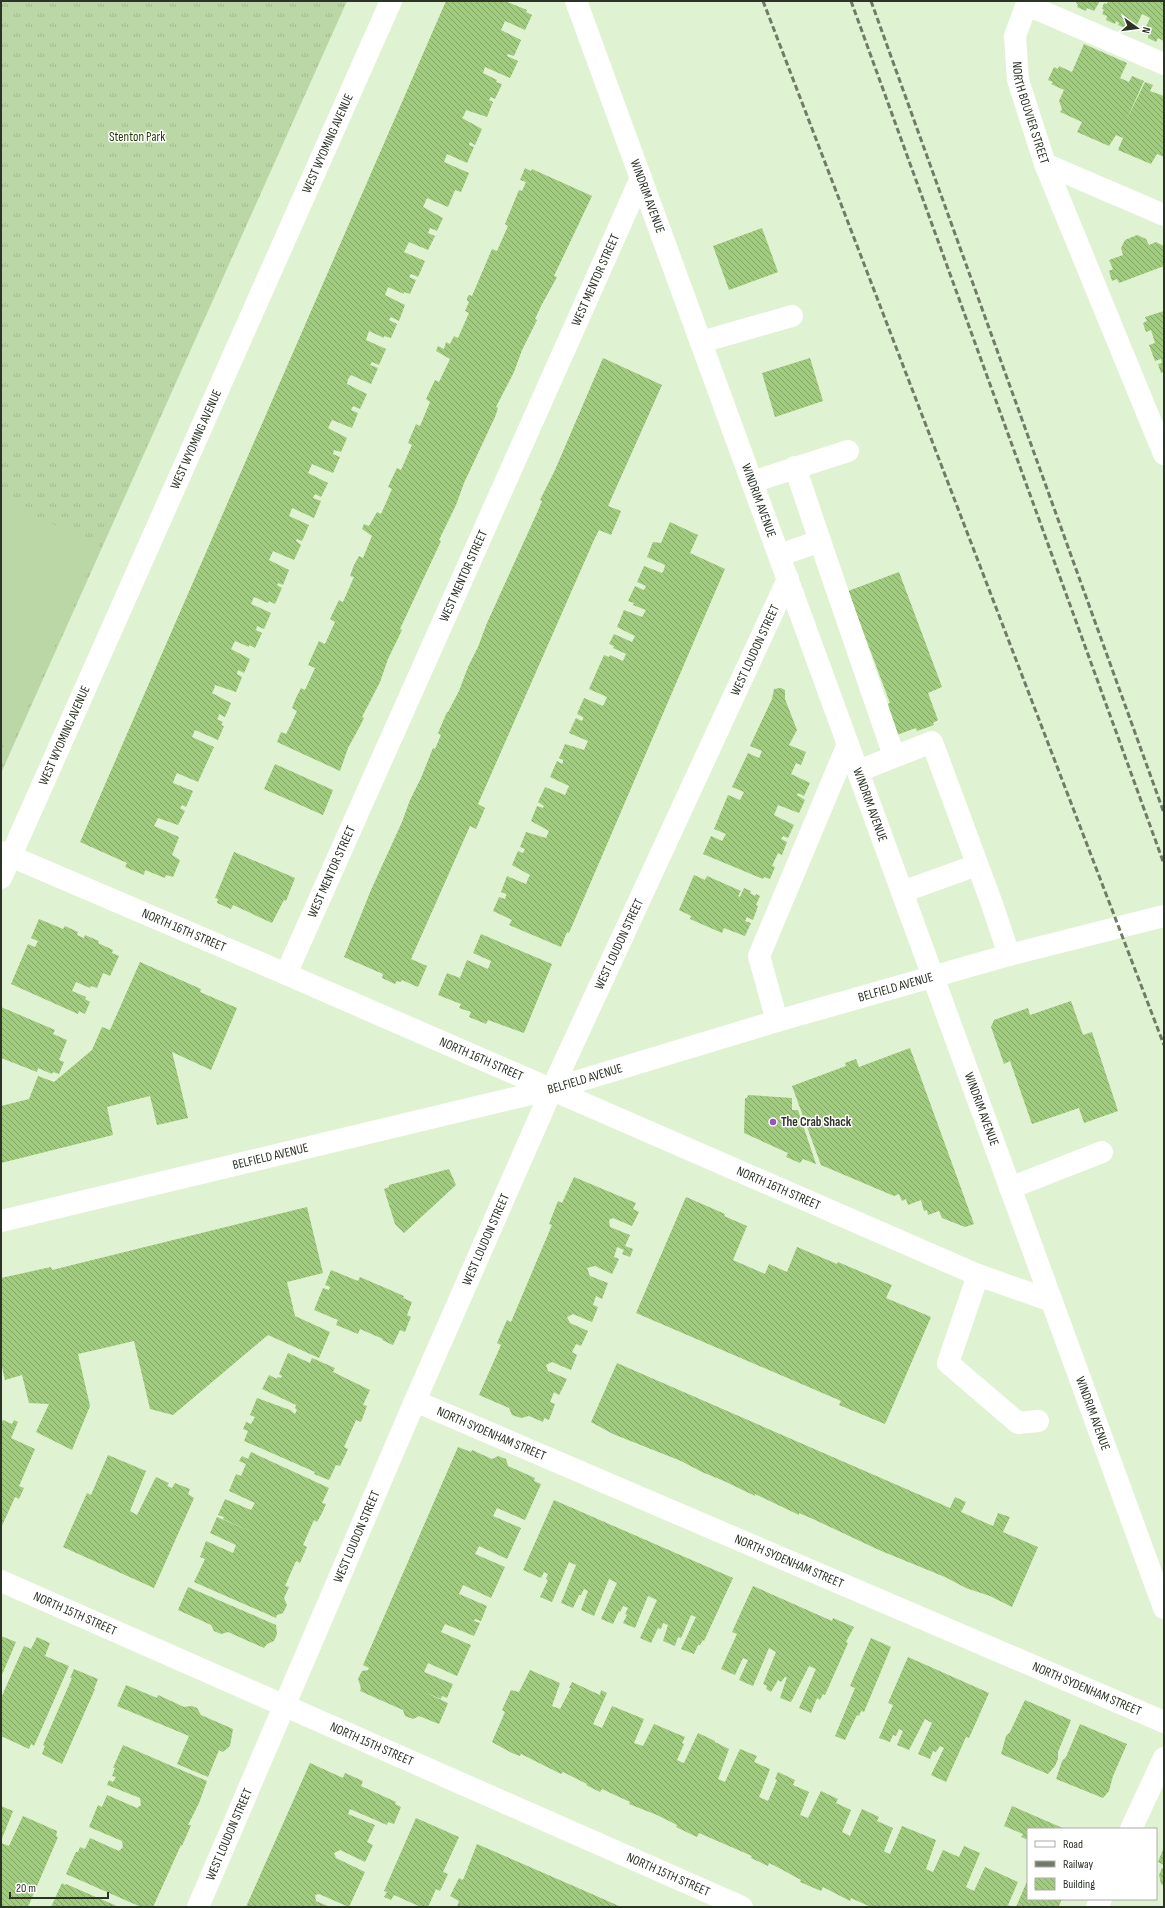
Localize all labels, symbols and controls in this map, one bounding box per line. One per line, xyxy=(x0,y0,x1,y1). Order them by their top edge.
north arrow xyxy=(1117,8,1157,48)
text: N xyxy=(1139,26,1153,35)
street label: NORTH BOUVIER STREET xyxy=(1009,61,1052,166)
street label: WEST WYOMING AVENUE xyxy=(299,91,357,196)
park label: Stenton Park xyxy=(109,129,165,145)
street label: WINDRIM AVENUE xyxy=(627,157,668,235)
street label: WEST MENTOR STREET xyxy=(568,232,623,328)
street label: WEST WYOMING AVENUE xyxy=(167,387,225,492)
street label: WINDRIM AVENUE xyxy=(738,461,780,540)
street label: WEST MENTOR STREET xyxy=(436,527,491,624)
street label: WEST LOUDON STREET xyxy=(727,602,783,698)
street label: WEST WYOMING AVENUE xyxy=(35,683,93,788)
street label: WINDRIM AVENUE xyxy=(849,766,891,844)
street label: WEST MENTOR STREET xyxy=(304,823,359,920)
street label: WEST LOUDON STREET xyxy=(591,896,647,992)
street label: NORTH 16TH STREET xyxy=(140,905,228,955)
street label: BELFIELD AVENUE xyxy=(856,969,935,1006)
street label: NORTH 16TH STREET xyxy=(437,1034,526,1084)
street label: BELFIELD AVENUE xyxy=(546,1060,624,1098)
street label: WINDRIM AVENUE xyxy=(961,1070,1002,1148)
place label: The Crab Shack xyxy=(781,1114,852,1130)
marker: The Crab Shack xyxy=(768,1117,778,1127)
street label: BELFIELD AVENUE xyxy=(231,1140,310,1173)
street label: NORTH 16TH STREET xyxy=(734,1163,823,1213)
street label: WEST LOUDON STREET xyxy=(459,1191,513,1288)
street label: WINDRIM AVENUE xyxy=(1072,1374,1114,1453)
street label: NORTH SYDENHAM STREET xyxy=(434,1403,548,1464)
street label: WEST LOUDON STREET xyxy=(330,1488,384,1585)
street label: NORTH SYDENHAM STREET xyxy=(732,1531,846,1592)
street label: NORTH 15TH STREET xyxy=(31,1588,119,1639)
street label: NORTH SYDENHAM STREET xyxy=(1030,1659,1144,1719)
street label: NORTH 15TH STREET xyxy=(328,1719,416,1769)
street label: WEST LOUDON STREET xyxy=(202,1786,256,1883)
legend xyxy=(1027,1828,1157,1900)
text: Road xyxy=(1063,1837,1083,1852)
street label: NORTH 15TH STREET xyxy=(624,1849,712,1900)
text: Railway xyxy=(1063,1857,1094,1872)
scale bar xyxy=(10,1874,108,1900)
text: Building xyxy=(1063,1877,1095,1892)
text: 20 m xyxy=(16,1881,36,1896)

